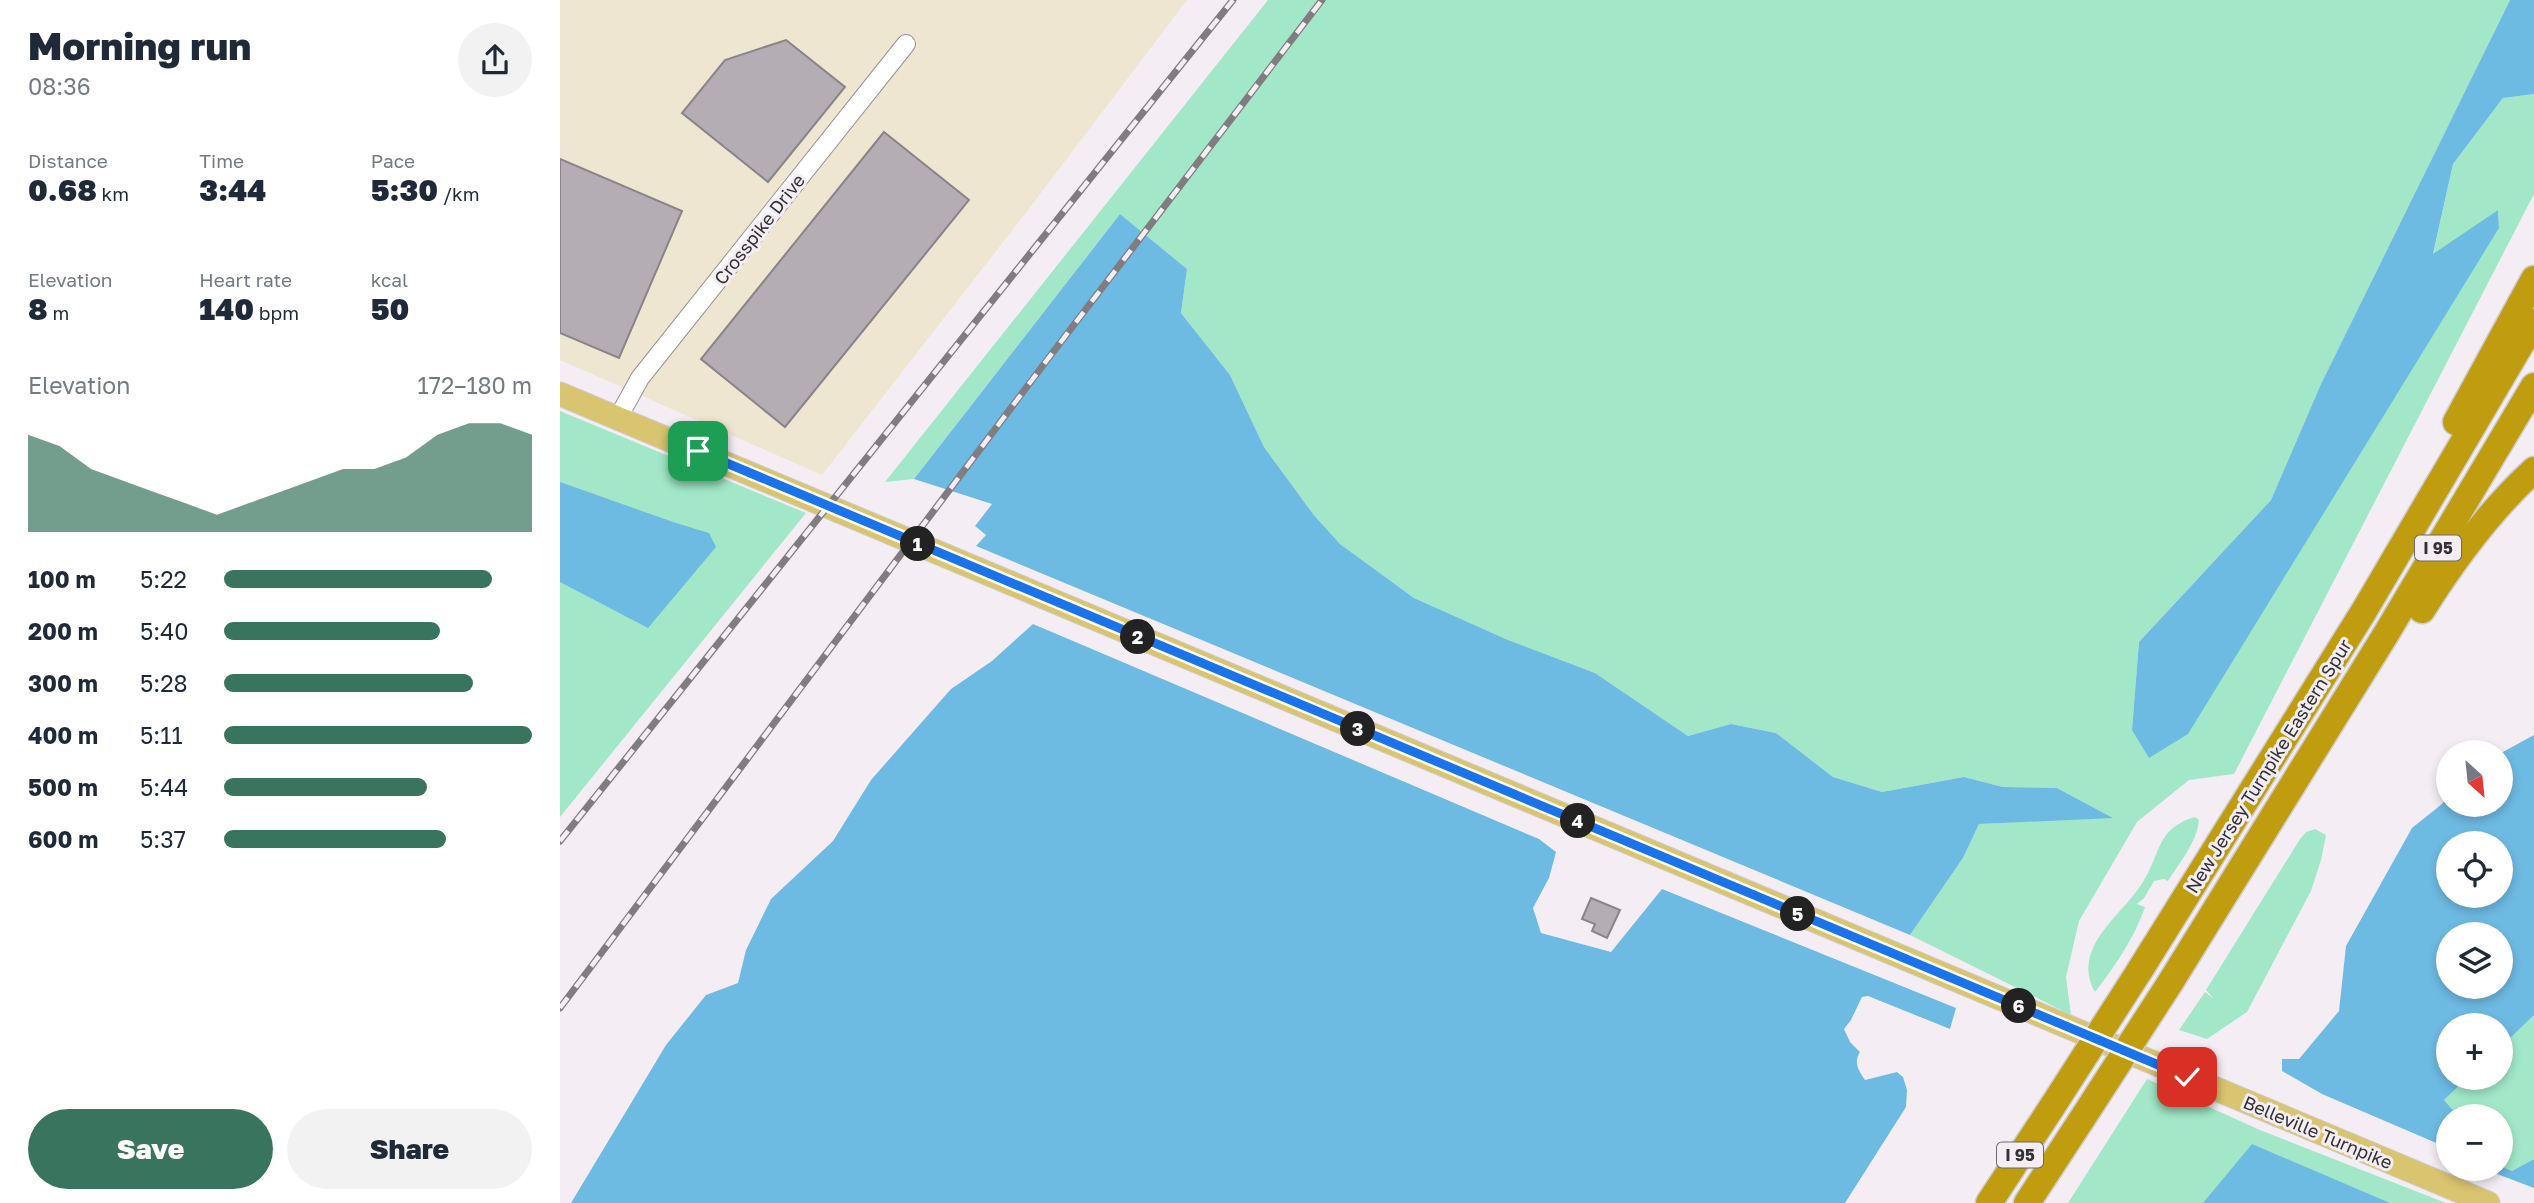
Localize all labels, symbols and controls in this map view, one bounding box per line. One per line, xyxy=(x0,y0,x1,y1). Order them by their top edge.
text: Morning run xyxy=(28,23,251,68)
button: share xyxy=(458,23,532,97)
text: 08:36 xyxy=(28,72,91,100)
text: Distance xyxy=(28,149,108,172)
text: Time xyxy=(199,149,244,172)
text: Pace xyxy=(371,149,415,172)
street label: Crosspike Drive xyxy=(709,169,809,289)
text: 0.68 xyxy=(28,172,97,208)
text: 3:44 xyxy=(199,172,266,208)
text: 5:30 xyxy=(371,172,438,208)
text: km xyxy=(97,182,129,205)
text: /km xyxy=(438,182,480,205)
text: Elevation xyxy=(28,268,113,291)
text: Heart rate xyxy=(199,268,292,291)
text: kcal xyxy=(371,268,408,291)
text: 8 xyxy=(28,291,48,327)
text: 140 xyxy=(199,291,254,327)
text: 50 xyxy=(371,291,409,327)
text: m xyxy=(48,301,69,324)
text: bpm xyxy=(254,301,299,324)
text: Elevation xyxy=(28,371,130,399)
text: 172–180 m xyxy=(418,371,532,399)
pin xyxy=(668,421,728,481)
icon: arrive xyxy=(679,432,717,470)
pin: 1 xyxy=(900,526,936,562)
text: 1 xyxy=(913,532,922,555)
road number: I 95 xyxy=(2415,536,2461,561)
text: 100 m xyxy=(28,565,96,593)
text: 5:22 xyxy=(140,565,187,593)
text: 200 m xyxy=(28,617,98,645)
text: 5:40 xyxy=(140,617,189,645)
pin: 2 xyxy=(1120,620,1156,654)
text: 2 xyxy=(1132,625,1143,648)
street label: New Jersey Turnpike Eastern Spur xyxy=(2180,635,2356,897)
text: 300 m xyxy=(28,669,98,697)
text: 5:28 xyxy=(140,669,188,697)
pin: 3 xyxy=(1340,712,1376,746)
text: 3 xyxy=(1352,717,1363,740)
text: 400 m xyxy=(28,721,98,749)
text: 5:11 xyxy=(140,721,183,749)
north arrow xyxy=(2436,740,2513,817)
map controls xyxy=(2436,740,2513,1181)
text: 500 m xyxy=(28,773,98,801)
text: 5:44 xyxy=(140,773,188,801)
pin: 4 xyxy=(1560,804,1596,838)
text: 4 xyxy=(1572,809,1583,832)
text: 600 m xyxy=(28,825,98,853)
text: 5:37 xyxy=(140,825,186,853)
button: locate xyxy=(2436,831,2513,908)
pin: 5 xyxy=(1780,897,1816,932)
text: 5 xyxy=(1792,902,1803,925)
button: layers xyxy=(2436,922,2513,999)
pin: 6 xyxy=(2002,988,2036,1024)
text: 6 xyxy=(2012,994,2025,1017)
button: + xyxy=(2436,1013,2513,1090)
pin xyxy=(2157,1047,2217,1107)
icon: check xyxy=(2168,1058,2206,1096)
street label: Belleville Turnpike xyxy=(2240,1091,2396,1173)
button: − xyxy=(2436,1104,2513,1181)
button: Save xyxy=(28,1109,273,1189)
button: Share xyxy=(287,1109,532,1189)
road number: I 95 xyxy=(1997,1142,2043,1168)

